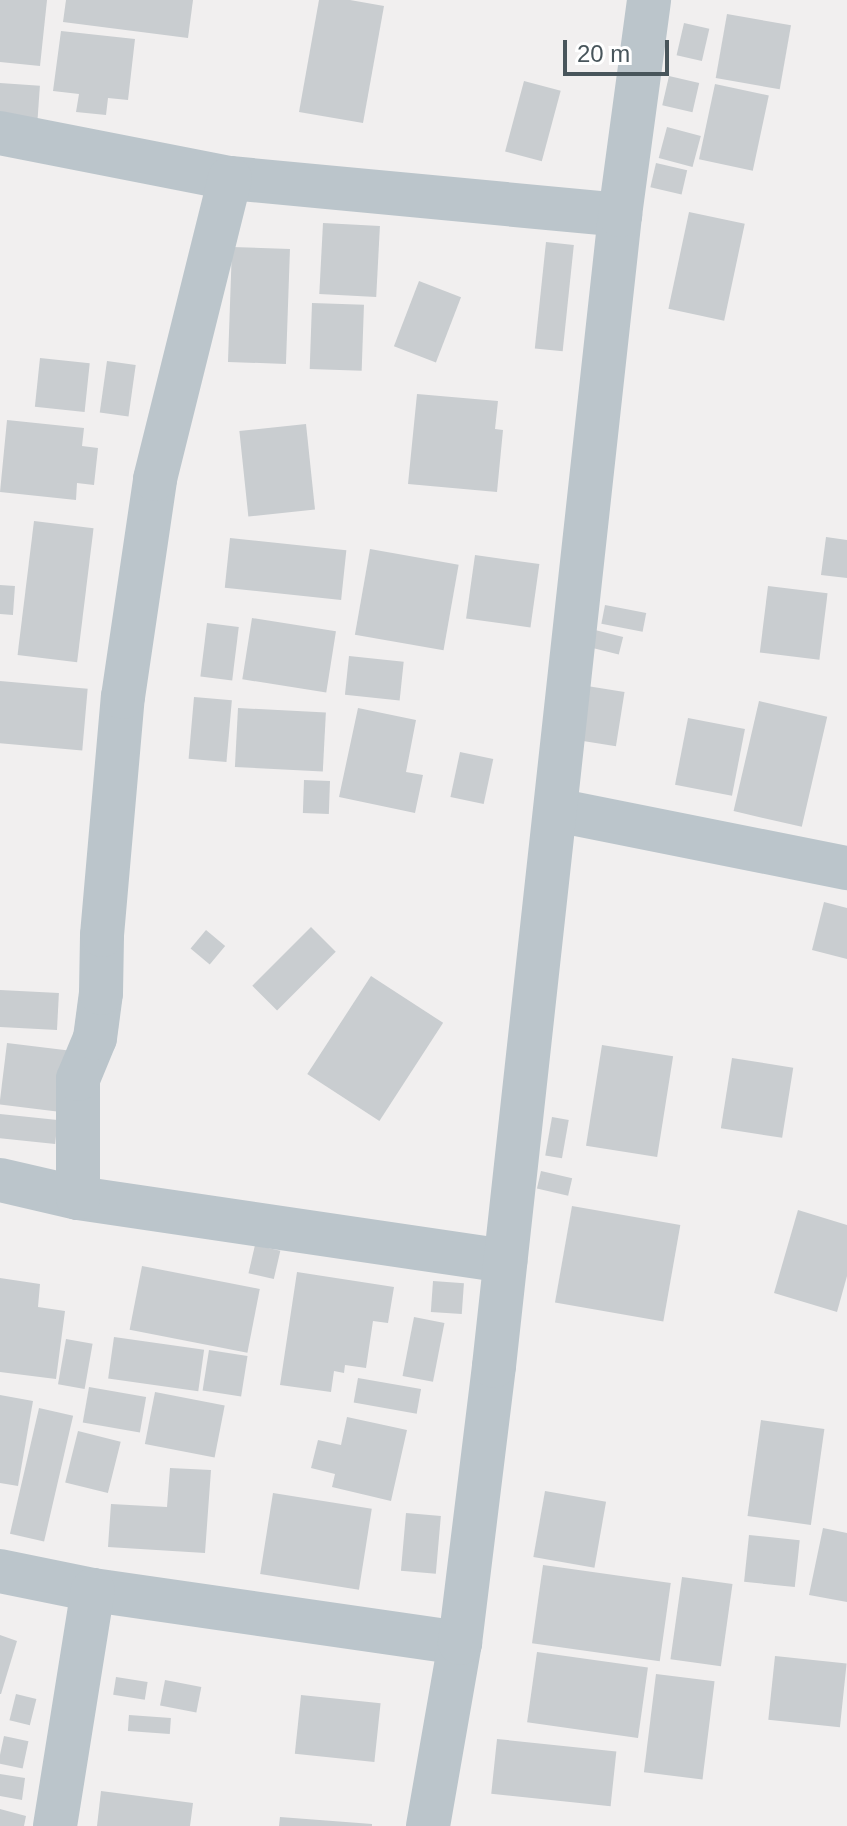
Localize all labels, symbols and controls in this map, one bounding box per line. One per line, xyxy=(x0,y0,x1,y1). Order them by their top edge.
scale bar xyxy=(567,24,673,74)
text: 20 m xyxy=(577,40,630,67)

